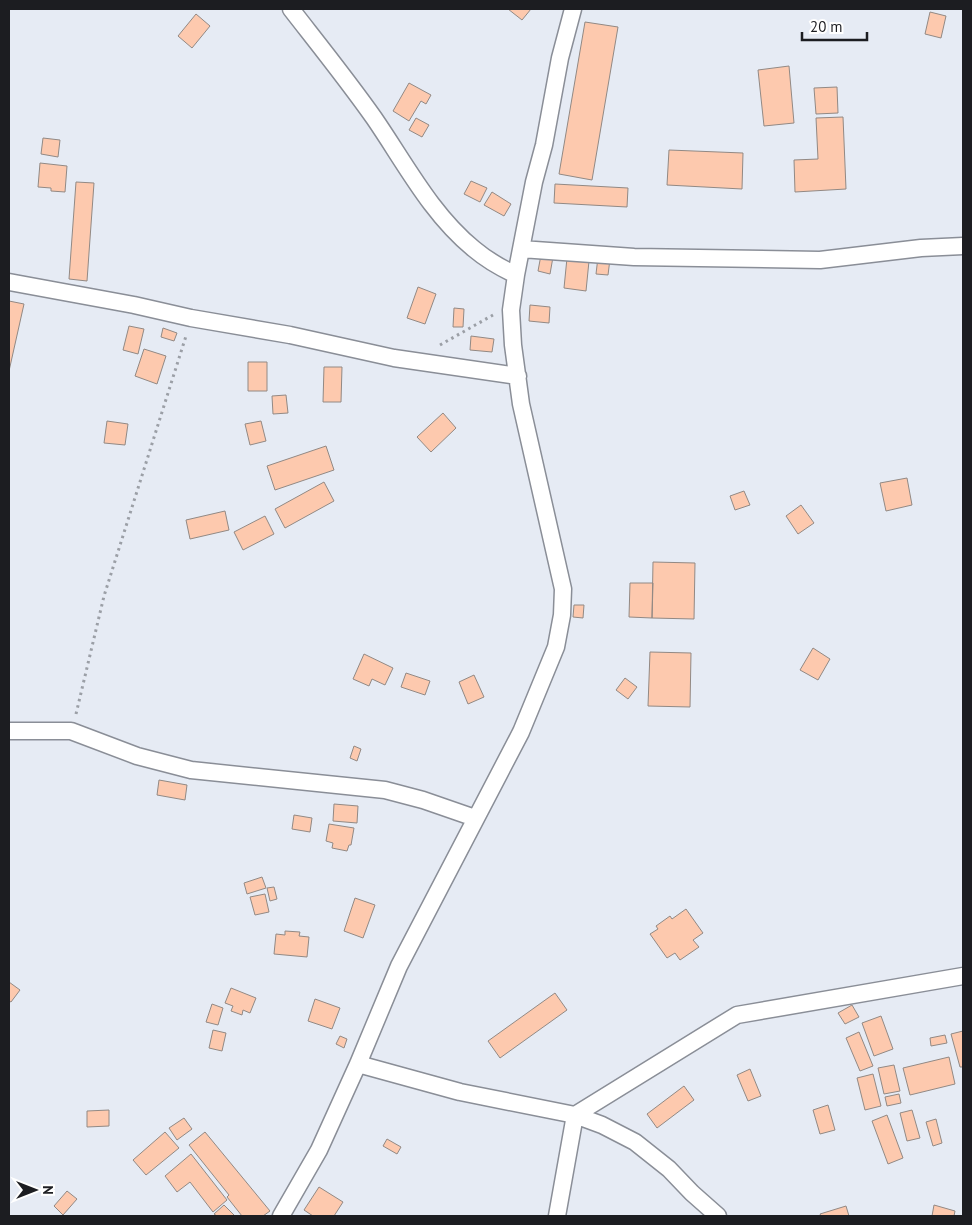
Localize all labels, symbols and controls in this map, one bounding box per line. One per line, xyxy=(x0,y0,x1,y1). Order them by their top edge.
scale bar xyxy=(802,10,867,42)
text: 20 m xyxy=(810,17,843,36)
north arrow xyxy=(10,1165,60,1215)
text: N xyxy=(39,1185,57,1195)

